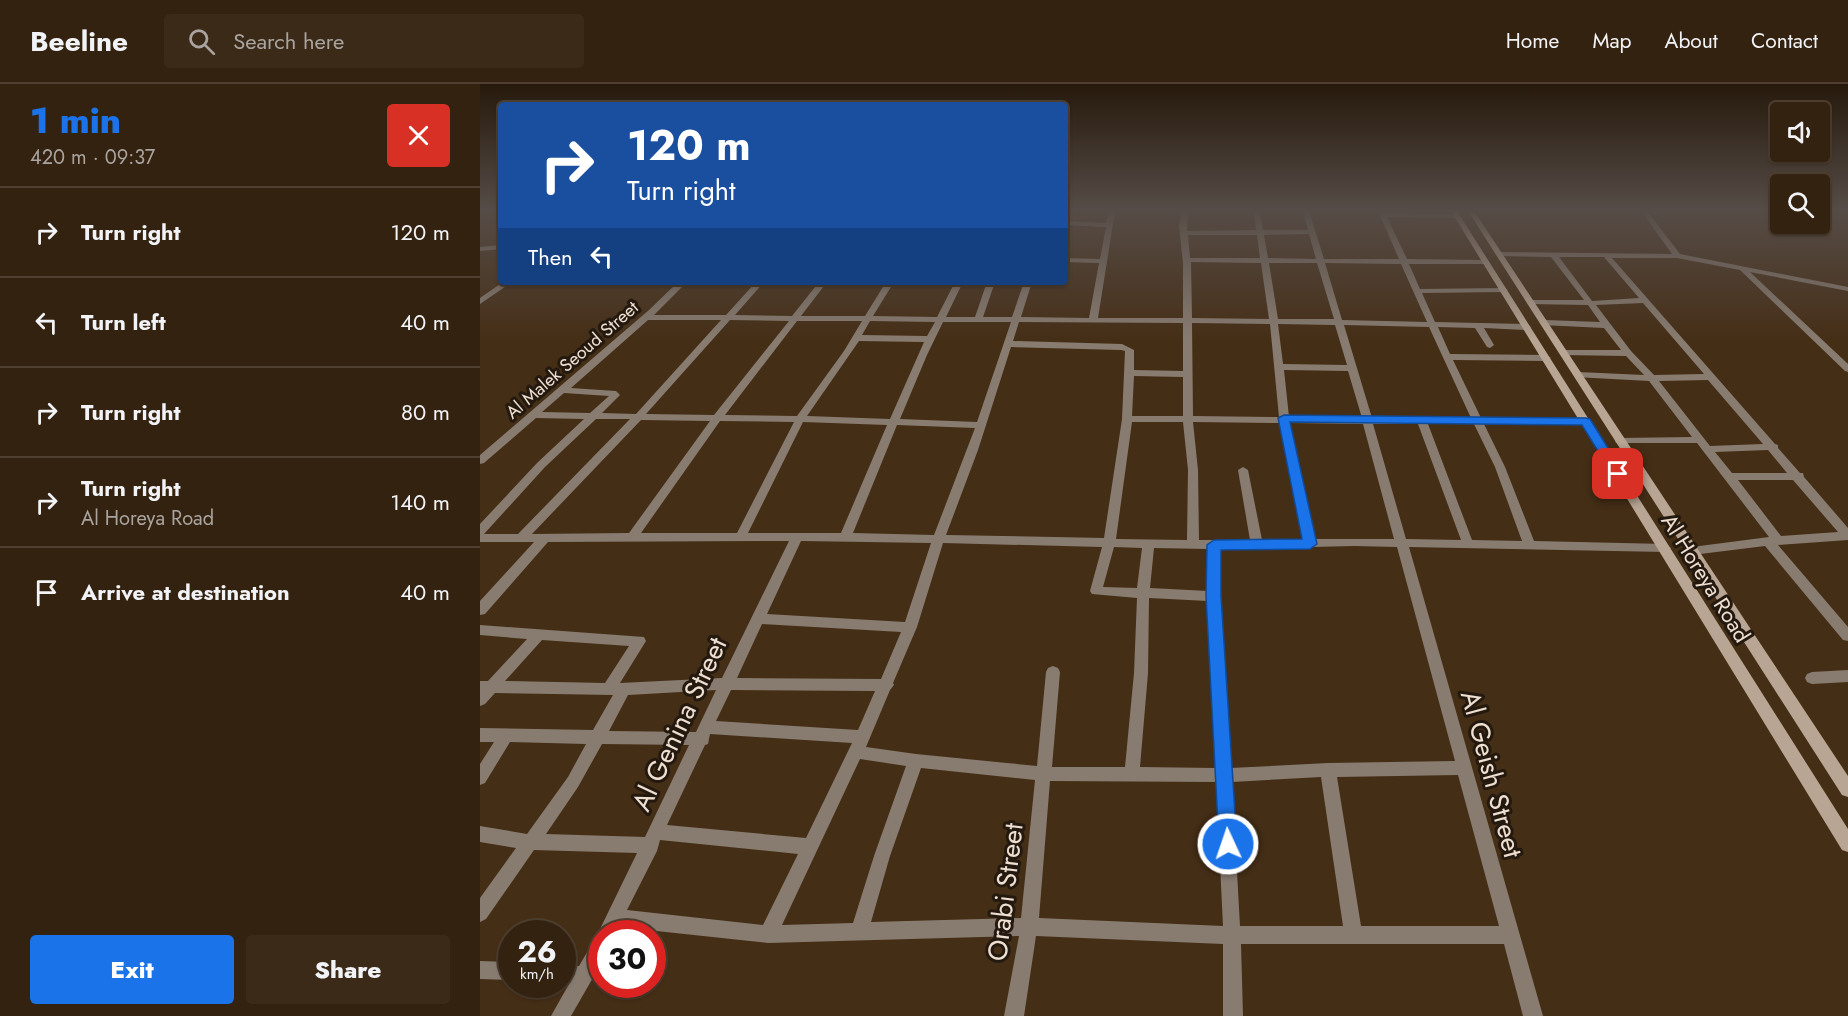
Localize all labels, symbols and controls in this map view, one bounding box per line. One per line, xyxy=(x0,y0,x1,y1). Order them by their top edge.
search box xyxy=(164,14,584,68)
text: Beeline xyxy=(30,21,128,62)
icon: search xyxy=(185,25,218,58)
text: Search here xyxy=(233,25,344,57)
text: Home xyxy=(1506,26,1559,56)
text: Map xyxy=(1592,26,1632,56)
text: About xyxy=(1665,26,1718,56)
text: Contact xyxy=(1751,26,1818,56)
text: 1 min xyxy=(30,94,121,146)
map controls xyxy=(1770,102,1830,234)
button: sound xyxy=(1770,102,1830,162)
button: close xyxy=(387,104,450,167)
text: 120 m xyxy=(627,115,751,176)
icon: right xyxy=(528,126,606,204)
text: 420 m · 09:37 xyxy=(30,143,155,172)
text: Turn right xyxy=(627,171,735,210)
button: search xyxy=(1770,174,1830,234)
icon: right xyxy=(30,216,63,249)
text: Turn right xyxy=(81,216,181,248)
text: 120 m xyxy=(391,216,450,248)
icon: left xyxy=(585,240,618,273)
text: Then xyxy=(528,241,573,273)
street label: Al Malek Seoud Street xyxy=(500,295,645,425)
icon: left xyxy=(30,306,63,339)
text: Turn left xyxy=(81,306,166,338)
text: 40 m xyxy=(400,306,450,338)
icon: right xyxy=(30,396,63,429)
text: Turn right xyxy=(81,396,181,428)
text: 80 m xyxy=(401,396,450,428)
pin xyxy=(1592,448,1643,499)
icon: arrive xyxy=(1601,457,1634,490)
text: Turn right xyxy=(81,472,181,504)
icon: right xyxy=(30,486,63,519)
text: 140 m xyxy=(390,486,450,518)
text: Al Horeya Road xyxy=(81,504,214,533)
street label: Al Horeya Road xyxy=(1654,507,1758,649)
icon: arrive xyxy=(30,576,63,609)
text: Arrive at destination xyxy=(81,576,290,608)
text: 40 m xyxy=(400,576,450,608)
street label: Al Genina Street xyxy=(622,630,737,817)
street label: Al Geish Street xyxy=(1451,686,1533,862)
position arrow xyxy=(1196,812,1260,876)
street label: Orabi Street xyxy=(977,820,1033,963)
speed limit sign: 30 xyxy=(588,920,666,998)
text: 26 xyxy=(517,930,557,973)
button: Exit xyxy=(30,935,234,1004)
button: Share xyxy=(246,935,450,1004)
text: km/h xyxy=(520,963,554,985)

